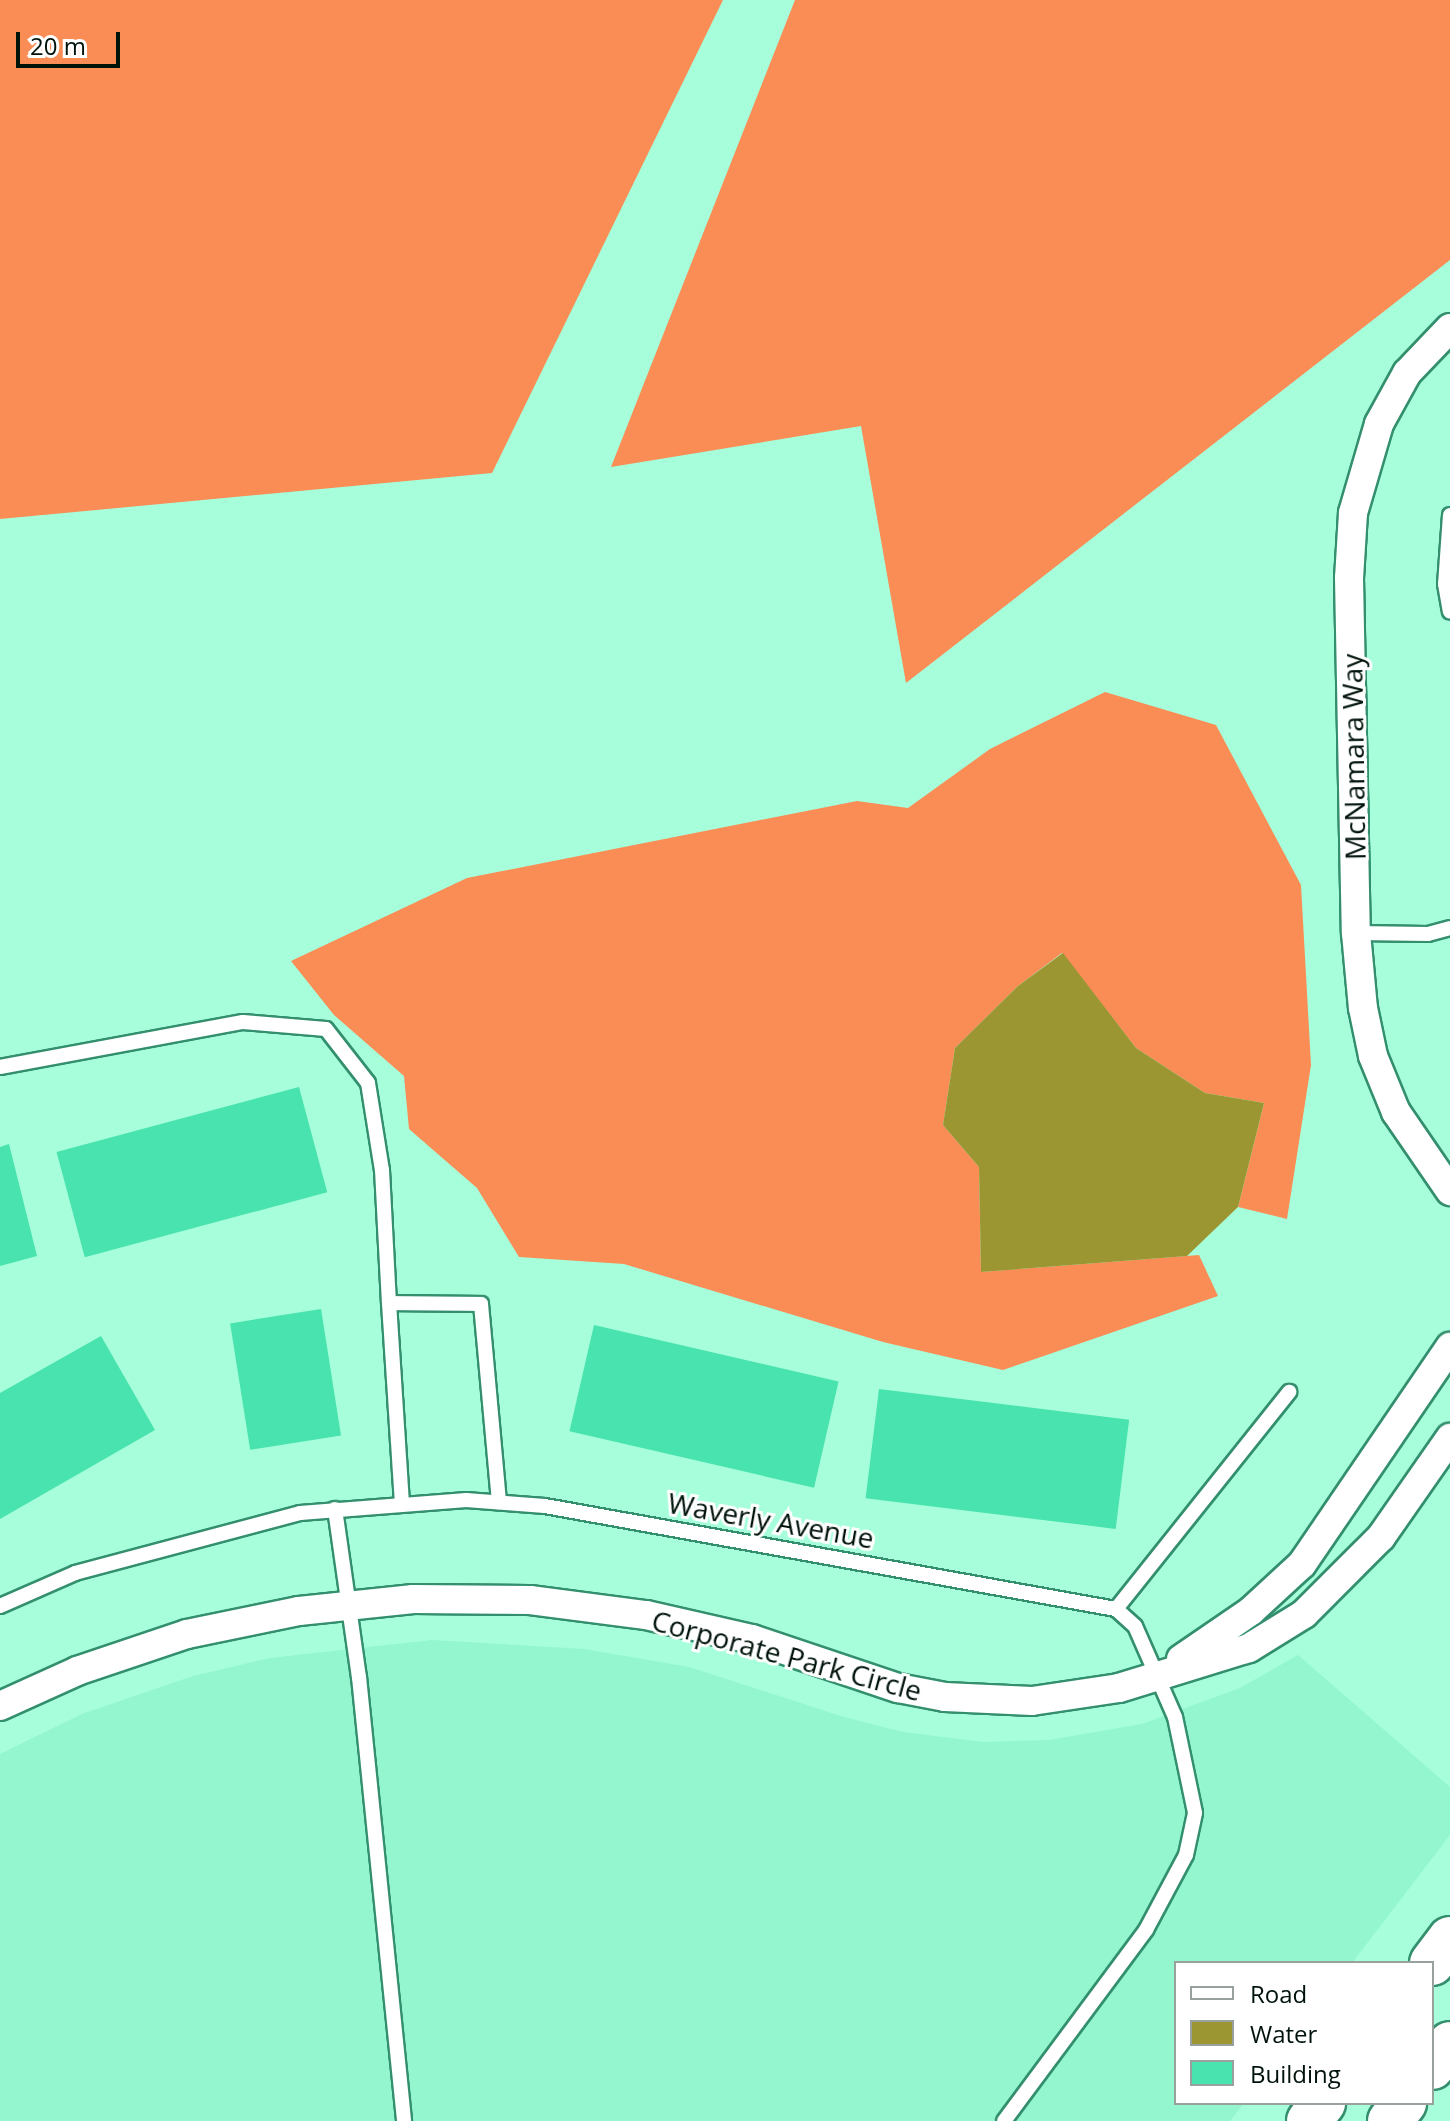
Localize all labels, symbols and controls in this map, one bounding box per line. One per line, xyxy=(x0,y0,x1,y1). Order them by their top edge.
scale bar xyxy=(20,16,124,66)
text: 20 m xyxy=(30,29,86,62)
street label: McNamara Way xyxy=(1334,654,1372,860)
street label: Waverly Avenue xyxy=(665,1485,877,1555)
street label: Corporate Park Circle xyxy=(648,1603,926,1707)
legend xyxy=(1174,1961,1434,2105)
text: Road xyxy=(1250,1977,1307,2010)
text: Water xyxy=(1250,2017,1317,2050)
text: Building xyxy=(1250,2057,1341,2090)

